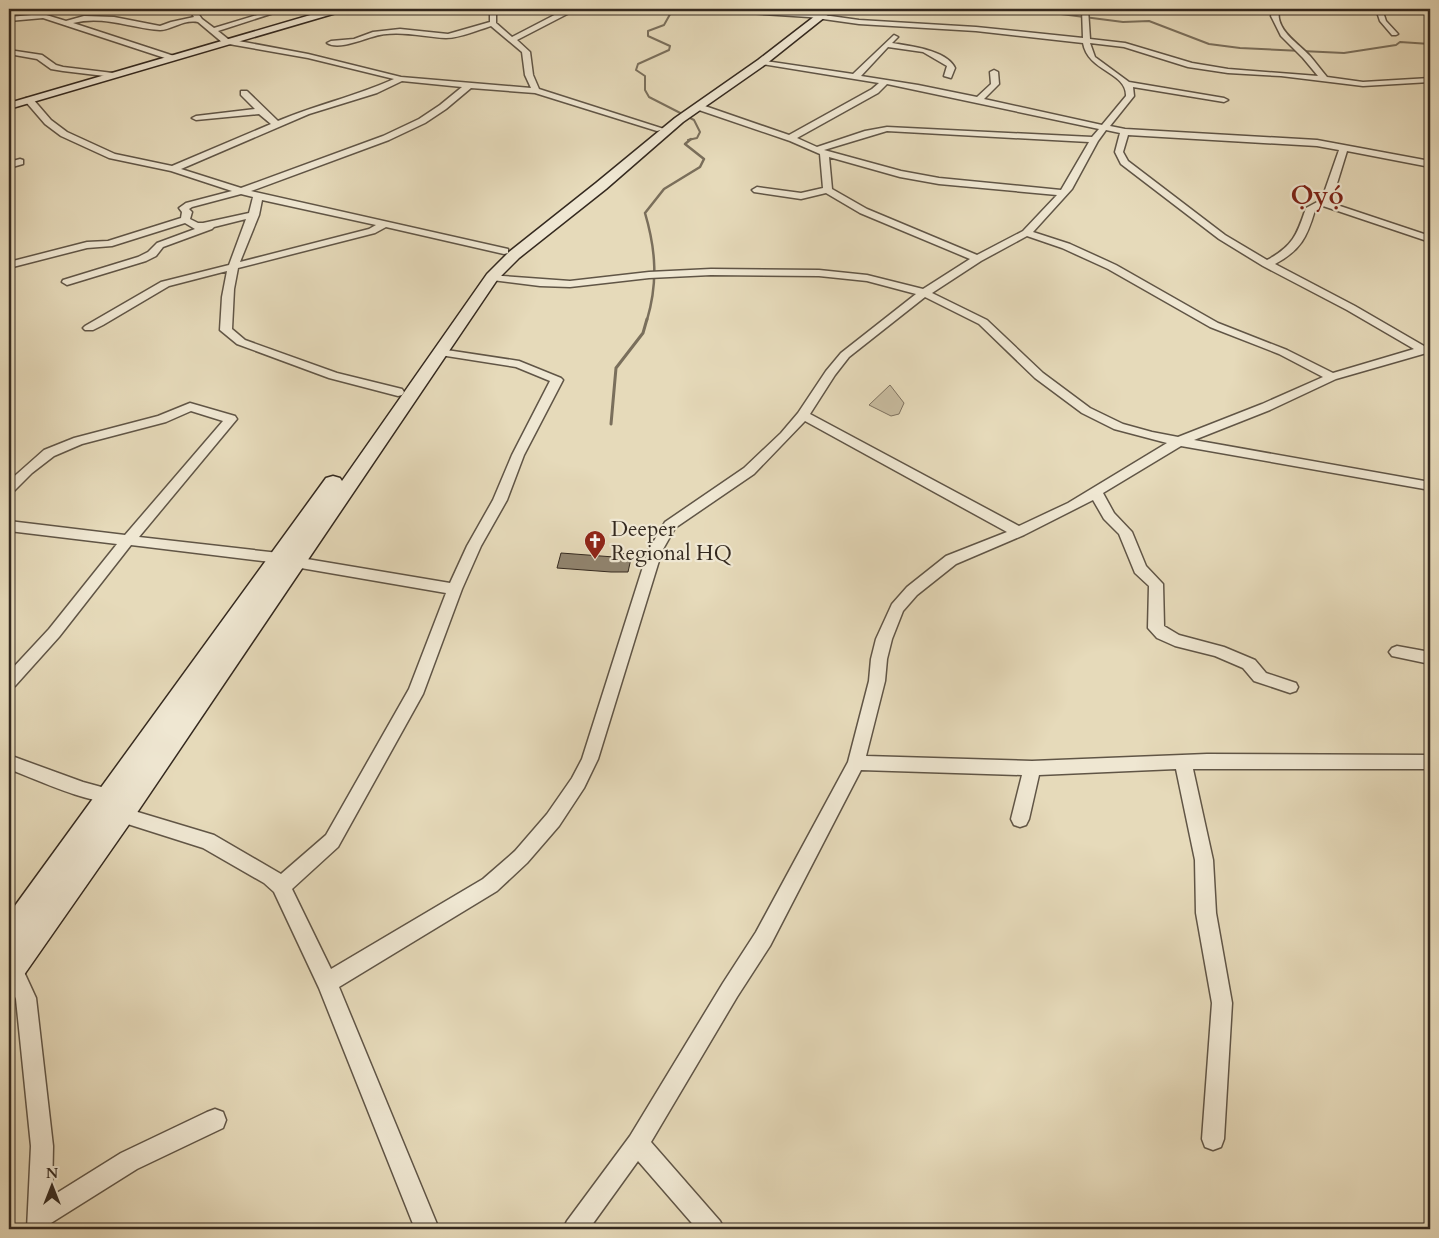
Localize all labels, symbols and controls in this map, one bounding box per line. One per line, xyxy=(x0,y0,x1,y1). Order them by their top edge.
district label: Ọ̀yọ́ xyxy=(1290,178,1344,213)
place label: Deeper Regional HQ xyxy=(611,515,732,568)
church icon: Deeper Regional HQ xyxy=(583,529,607,560)
north arrow xyxy=(28,1160,78,1210)
text: N xyxy=(46,1164,58,1183)

